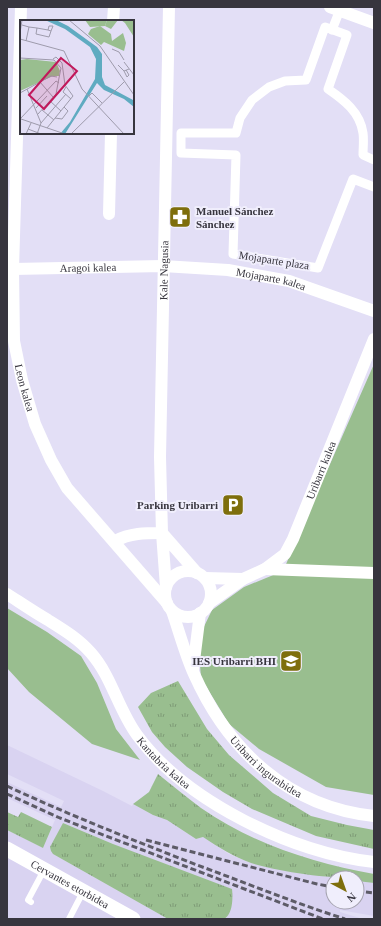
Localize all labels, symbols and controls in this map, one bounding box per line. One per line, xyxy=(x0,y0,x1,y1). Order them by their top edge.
inset map xyxy=(20,20,134,134)
pharmacy icon: Manuel Sánchez Sánchez xyxy=(167,204,193,230)
place label: Manuel Sánchez Sánchez xyxy=(196,205,273,230)
street label: Kale Nagusia xyxy=(157,240,170,300)
street label: Mojaparte plaza xyxy=(238,249,310,272)
street label: Aragoi kalea xyxy=(60,261,116,274)
street label: Mojaparte kalea xyxy=(235,266,308,293)
street label: Leon kalea xyxy=(13,363,37,413)
street label: Uribarri kalea xyxy=(304,439,338,501)
parking icon: Parking Uribarri xyxy=(220,492,246,518)
place label: Parking Uribarri xyxy=(137,499,218,511)
school or university icon: IES Uribarri BHI xyxy=(278,648,304,674)
place label: IES Uribarri BHI xyxy=(192,655,276,667)
street label: Kantabria kalea xyxy=(135,734,193,791)
street label: Uribarri ingurabidea xyxy=(228,734,304,800)
street label: Cervantes etorbidea xyxy=(29,857,111,911)
north arrow xyxy=(325,870,365,910)
text: N xyxy=(345,890,358,905)

